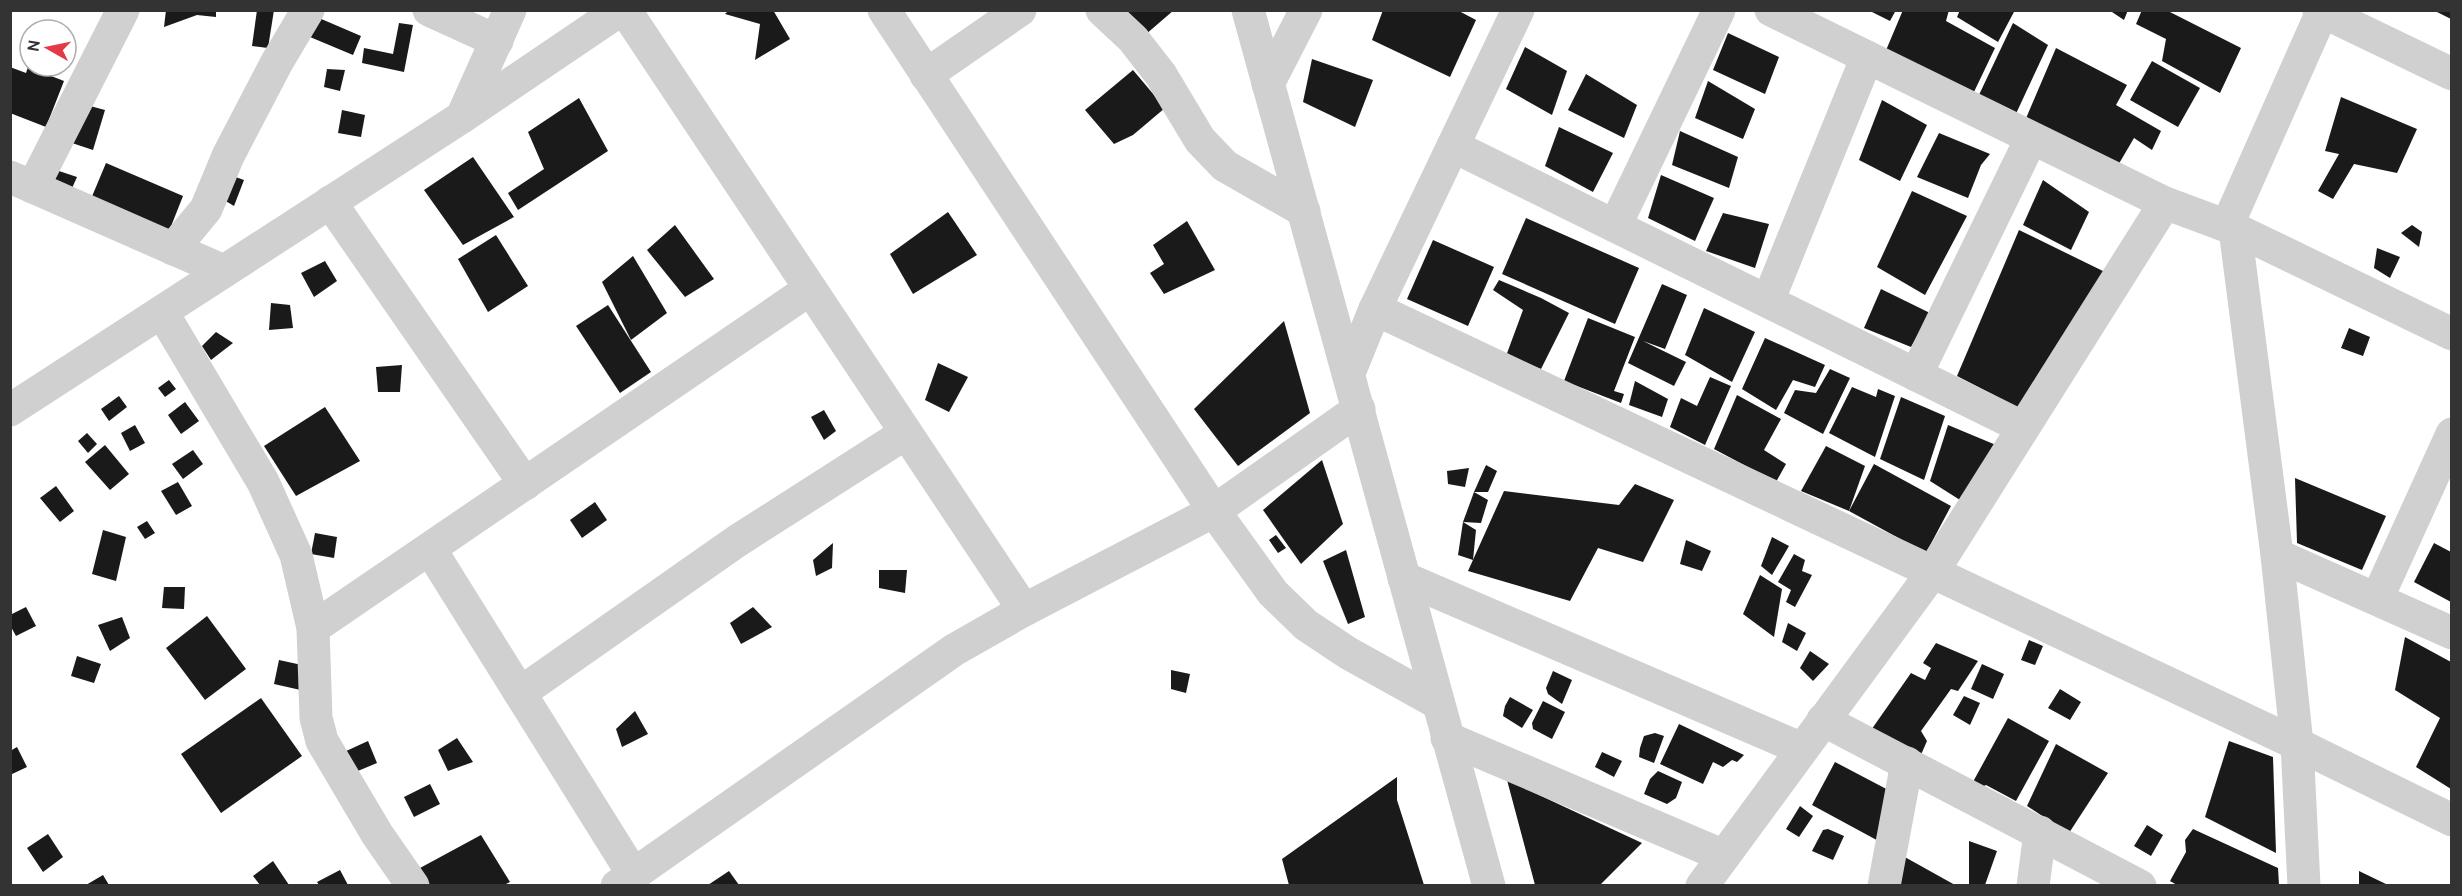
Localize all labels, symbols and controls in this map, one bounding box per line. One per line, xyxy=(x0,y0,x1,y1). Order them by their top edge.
north arrow xyxy=(18,18,78,78)
text: N xyxy=(23,39,44,53)

